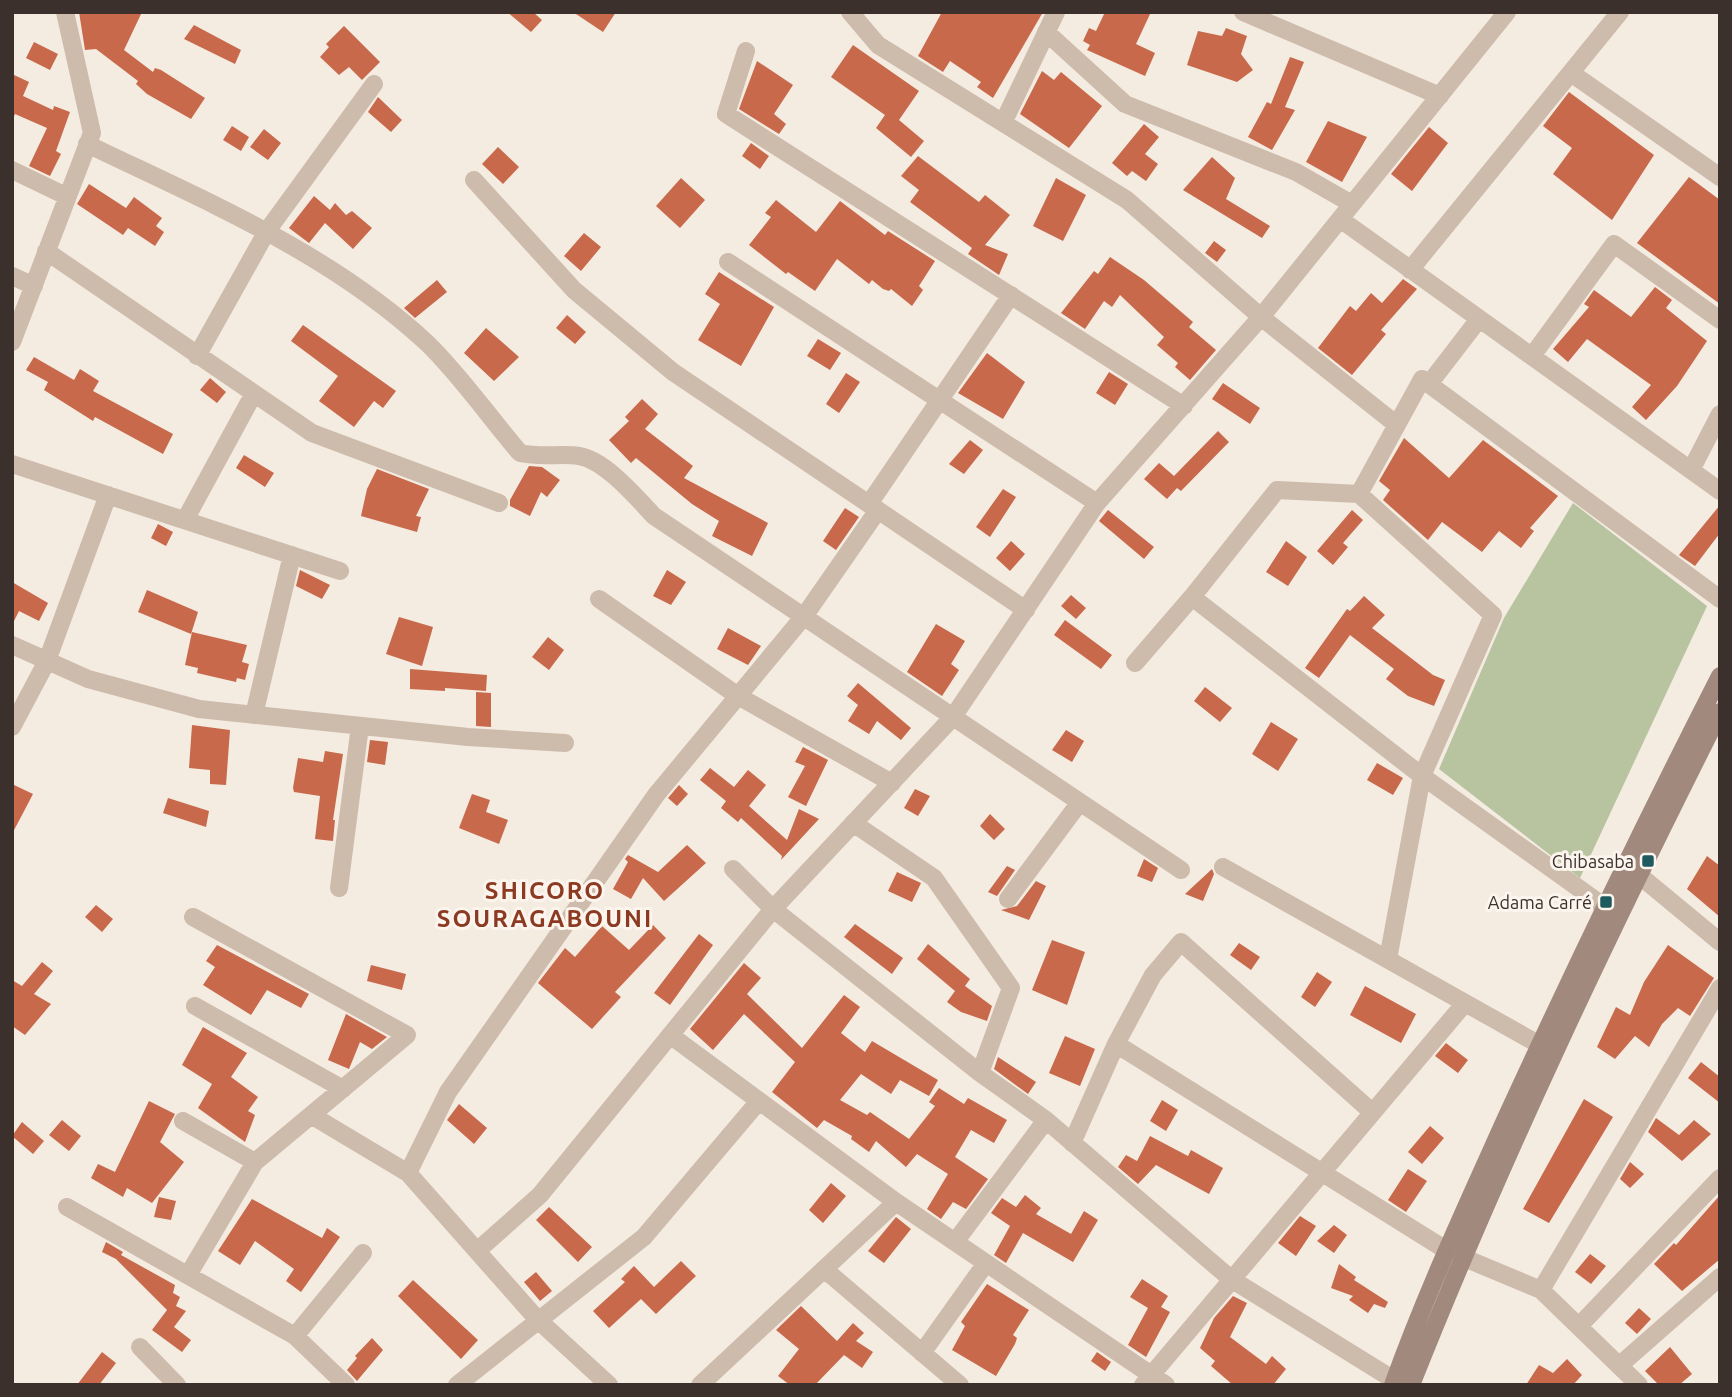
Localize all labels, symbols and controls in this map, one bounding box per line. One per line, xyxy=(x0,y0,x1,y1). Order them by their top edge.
place label: Chibasaba xyxy=(1552,851,1634,871)
marker: Chibasaba xyxy=(1640,853,1656,869)
district label: SHICORO SOURAGABOUNI xyxy=(437,877,653,932)
place label: Adama Carré xyxy=(1488,892,1592,912)
marker: Adama Carré xyxy=(1598,894,1614,910)

